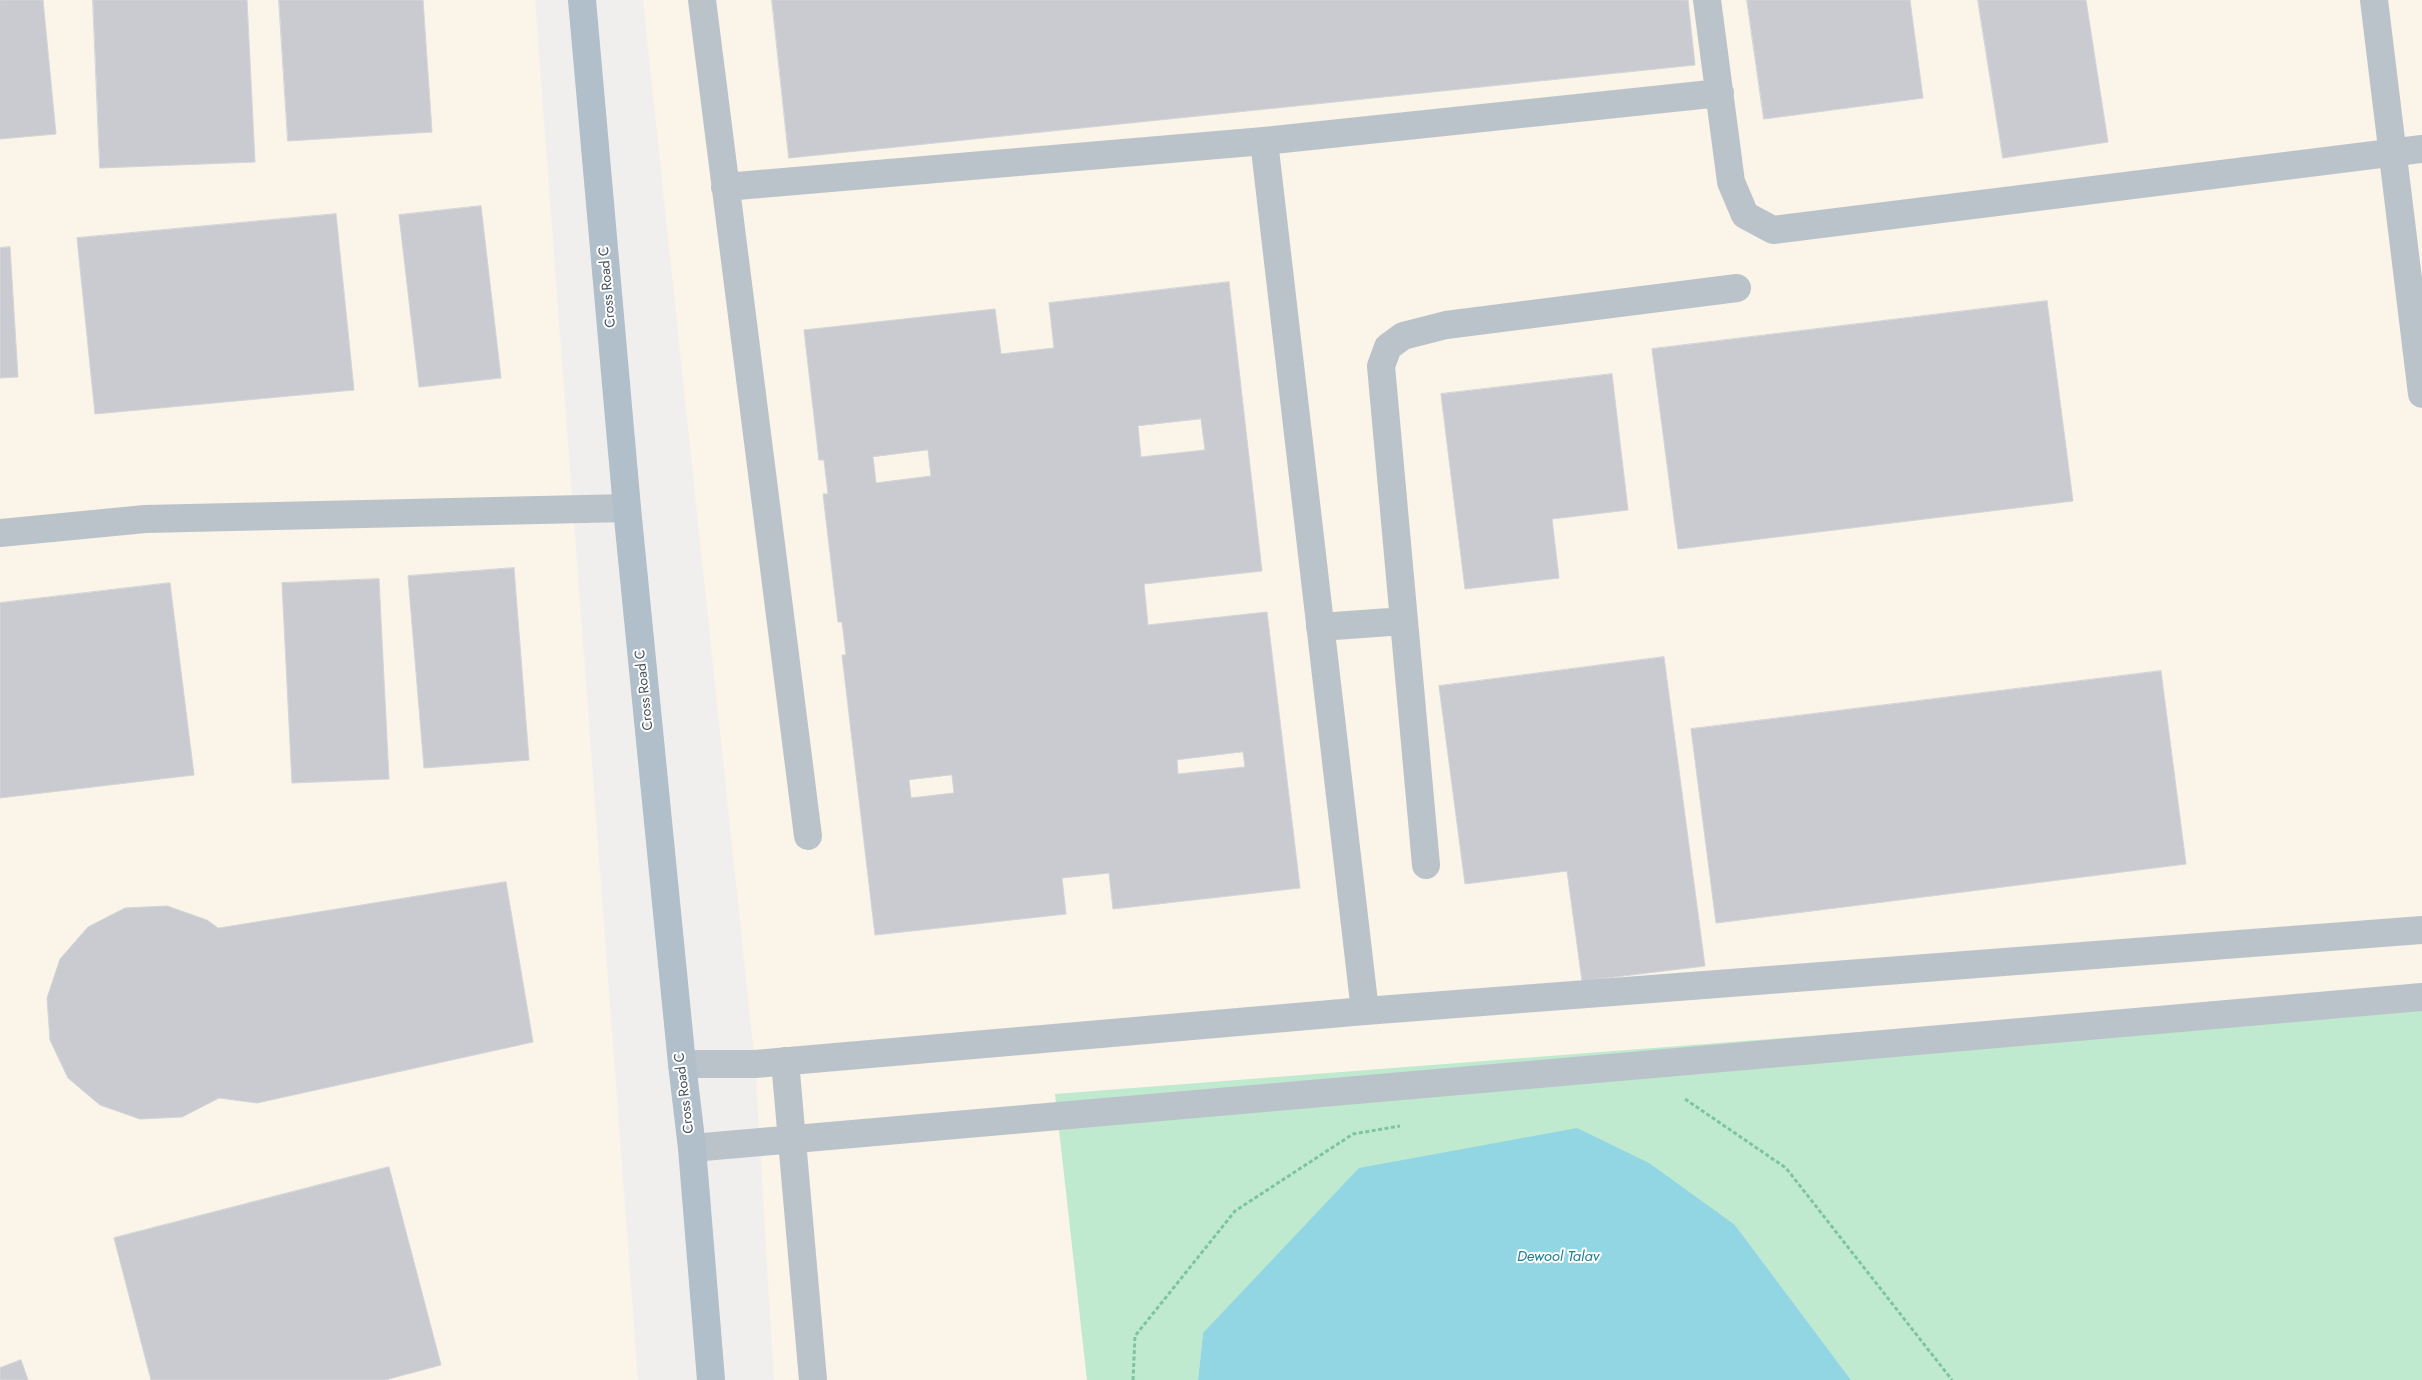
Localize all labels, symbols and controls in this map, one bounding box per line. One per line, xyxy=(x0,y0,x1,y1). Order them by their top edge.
street label: Cross Road C xyxy=(596,246,620,328)
street label: Cross Road C xyxy=(632,649,658,731)
street label: Cross Road C xyxy=(672,1052,698,1134)
water label: Dewool Talav xyxy=(1517,1248,1599,1266)

